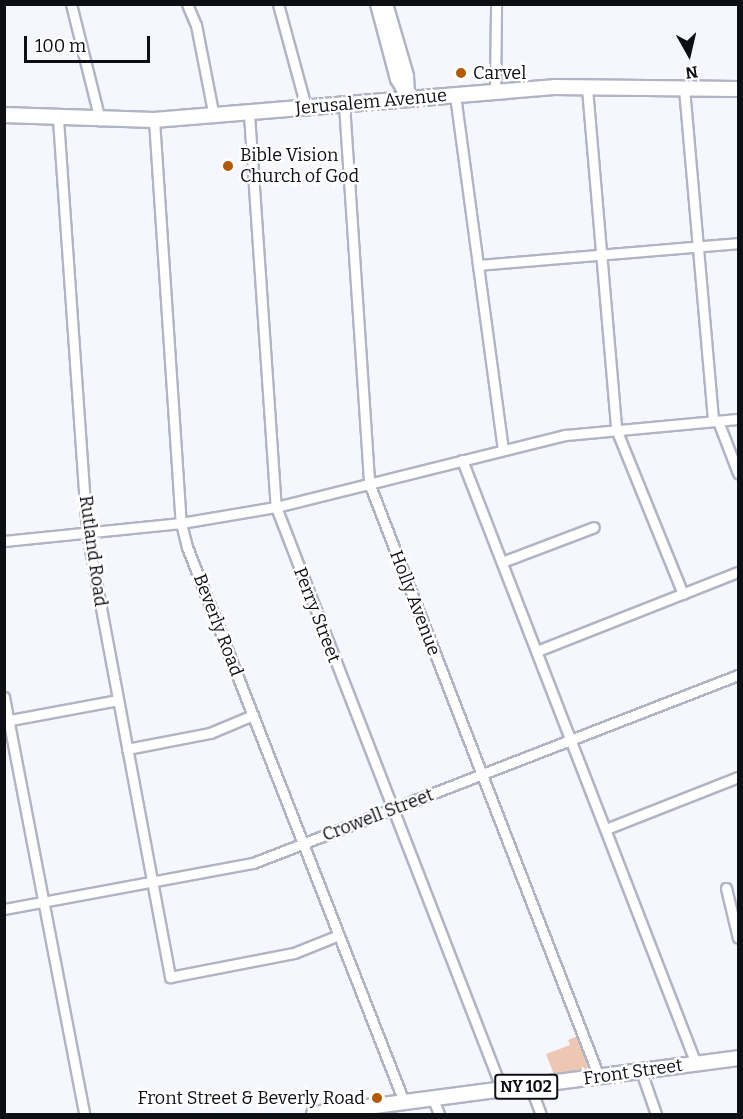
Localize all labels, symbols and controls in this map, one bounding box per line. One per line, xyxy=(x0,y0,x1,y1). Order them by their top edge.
scale bar xyxy=(27,24,153,62)
north arrow xyxy=(659,24,719,84)
text: 100 m xyxy=(35,35,86,57)
place label: Carvel xyxy=(473,62,526,84)
text: N xyxy=(684,62,699,83)
marker: Carvel xyxy=(454,66,468,80)
street label: Jerusalem Avenue xyxy=(294,85,448,119)
place label: Bible Vision Church of God xyxy=(240,145,359,188)
marker: Bible Vision Church of God xyxy=(221,159,235,173)
street label: Rutland Road xyxy=(75,494,111,608)
street label: Holly Avenue xyxy=(385,547,445,659)
street label: Perry Street xyxy=(289,564,345,666)
street label: Beverly Road xyxy=(189,571,247,679)
street label: Crowell Street xyxy=(319,784,437,846)
street label: Front Street xyxy=(582,1054,684,1090)
road number: NY 102 xyxy=(493,1074,559,1100)
place label: Front Street & Beverly Road xyxy=(137,1087,365,1109)
marker: Front Street & Beverly Road xyxy=(370,1091,384,1105)

